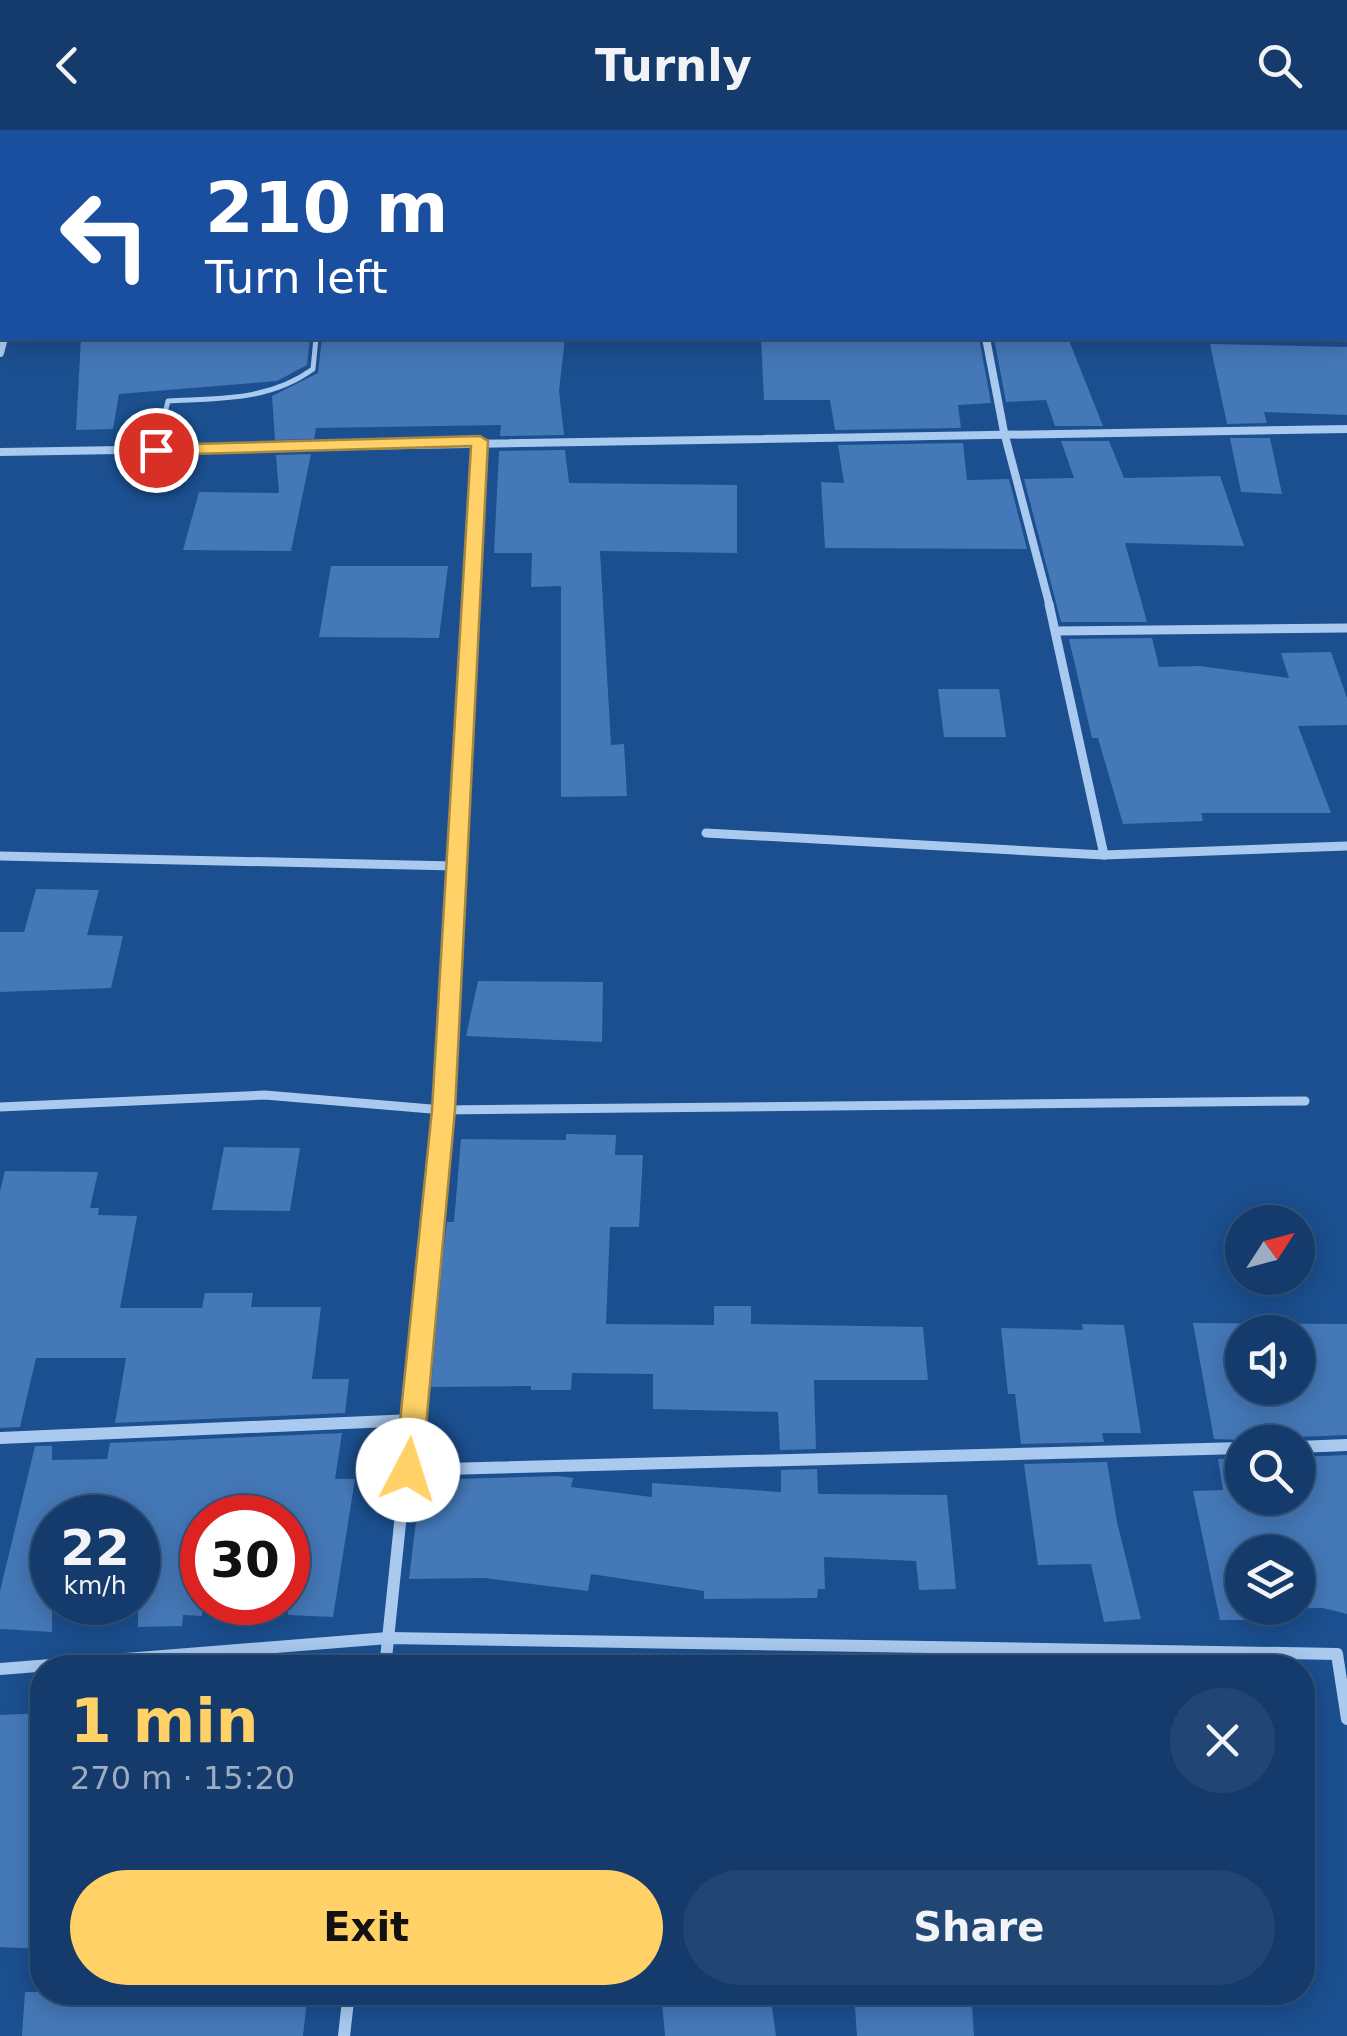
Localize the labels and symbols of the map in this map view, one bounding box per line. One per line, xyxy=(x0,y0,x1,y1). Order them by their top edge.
pin xyxy=(114,408,199,493)
north arrow xyxy=(1225,1205,1315,1295)
position arrow xyxy=(356,1418,460,1522)
speed limit sign: 30 xyxy=(180,1495,310,1625)

